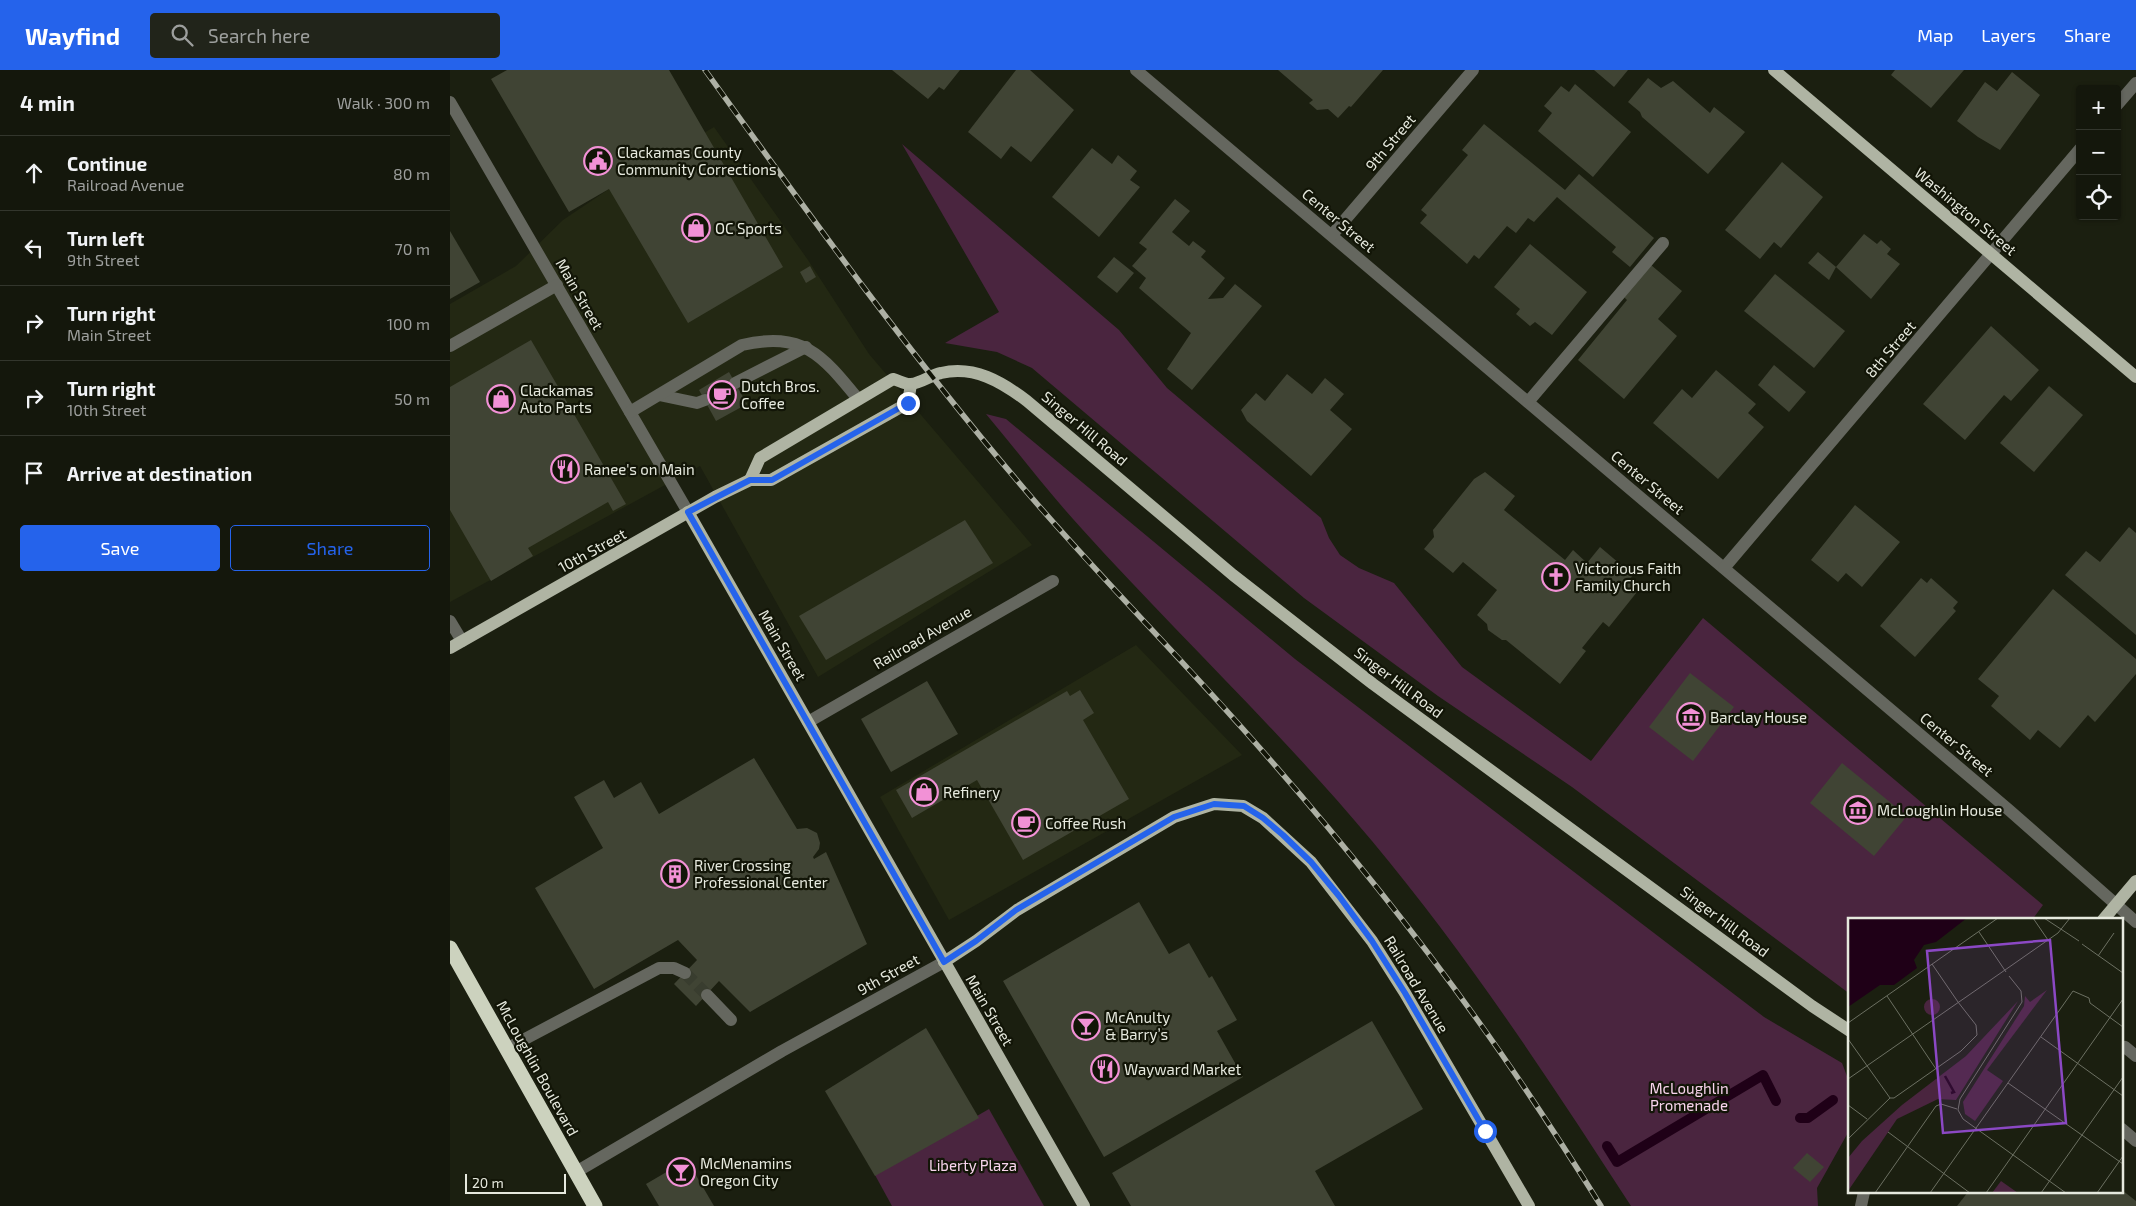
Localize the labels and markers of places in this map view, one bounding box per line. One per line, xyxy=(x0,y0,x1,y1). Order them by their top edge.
place label: Clackamas County Community Corrections xyxy=(617,143,777,178)
public building icon: Clackamas County Community Corrections xyxy=(583,146,613,176)
shop icon: OC Sports xyxy=(681,213,711,243)
place label: OC Sports xyxy=(715,219,782,237)
place label: Dutch Bros. Coffee xyxy=(741,377,819,412)
cafe icon: Dutch Bros. Coffee xyxy=(707,380,737,410)
place label: Clackamas Auto Parts xyxy=(520,381,593,416)
shop icon: Clackamas Auto Parts xyxy=(486,384,516,414)
restaurant icon: Ranee's on Main xyxy=(550,454,580,484)
place label: Ranee's on Main xyxy=(584,460,695,478)
place label: Victorious Faith Family Church xyxy=(1575,559,1681,594)
church icon: Victorious Faith Family Church xyxy=(1541,562,1571,592)
museum icon: Barclay House xyxy=(1676,702,1706,732)
place label: Barclay House xyxy=(1710,708,1807,726)
shop icon: Refinery xyxy=(909,777,939,807)
place label: Refinery xyxy=(943,783,1000,801)
museum icon: McLoughlin House xyxy=(1843,795,1873,825)
place label: McLoughlin House xyxy=(1877,801,2002,819)
cafe icon: Coffee Rush xyxy=(1011,808,1041,838)
place label: Coffee Rush xyxy=(1045,814,1126,832)
place label: River Crossing Professional Center xyxy=(694,856,828,891)
building icon: River Crossing Professional Center xyxy=(660,859,690,889)
place label: McAnulty & Barry’s xyxy=(1105,1008,1170,1043)
bar icon: McAnulty & Barry’s xyxy=(1071,1011,1101,1041)
restaurant icon: Wayward Market xyxy=(1090,1054,1120,1084)
place label: Wayward Market xyxy=(1124,1060,1241,1078)
place label: McMenamins Oregon City xyxy=(700,1154,792,1189)
bar icon: McMenamins Oregon City xyxy=(666,1157,696,1187)

